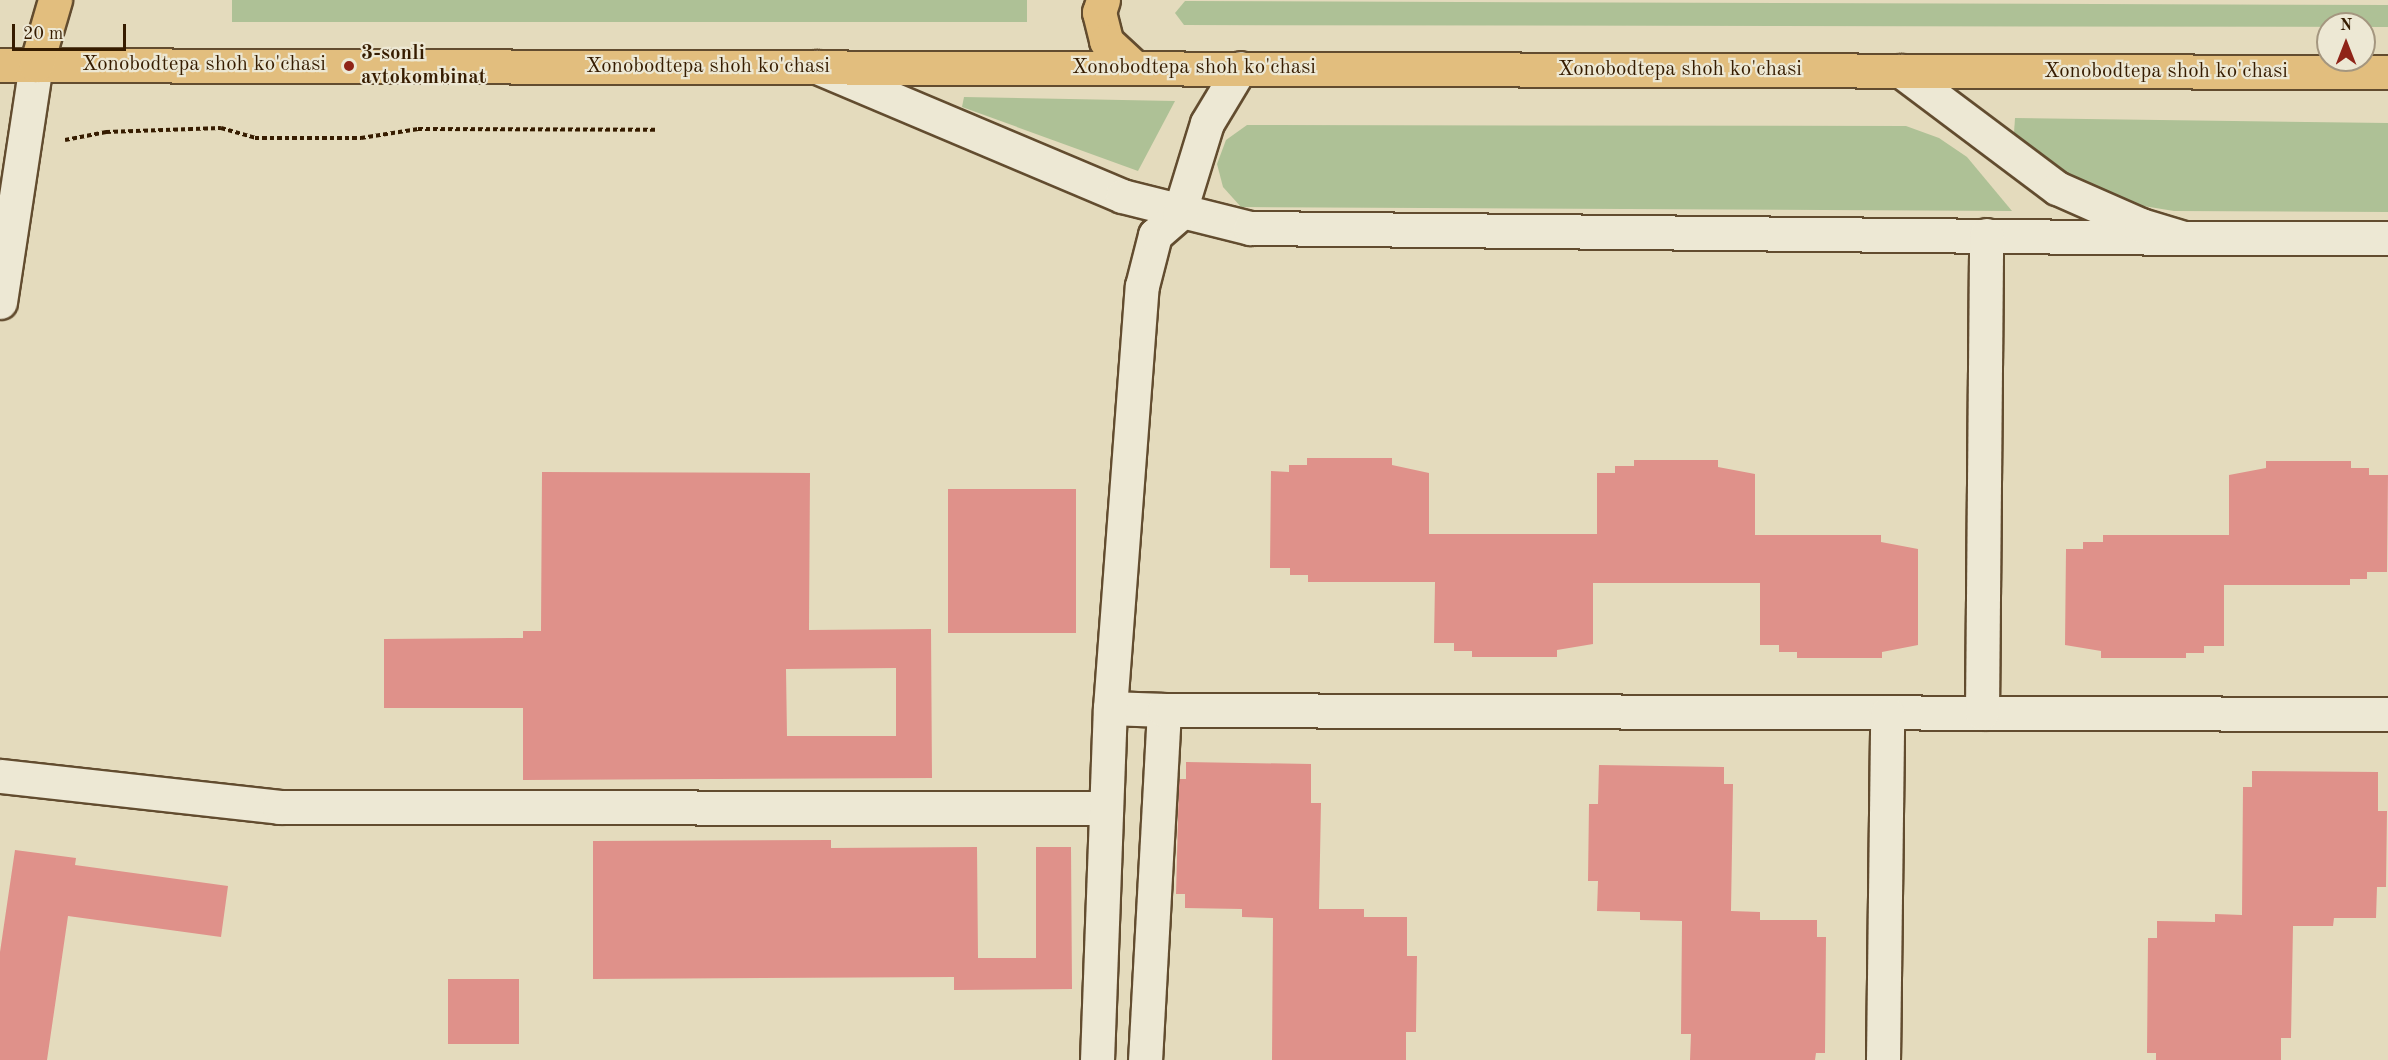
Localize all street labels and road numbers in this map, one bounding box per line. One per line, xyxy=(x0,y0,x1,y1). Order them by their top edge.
street label: Xonobodtepa shoh ko'chasi xyxy=(82,52,326,78)
street label: Xonobodtepa shoh ko'chasi xyxy=(586,54,830,80)
street label: Xonobodtepa shoh ko'chasi xyxy=(1072,55,1316,81)
street label: Xonobodtepa shoh ko'chasi xyxy=(1558,57,1802,83)
street label: Xonobodtepa shoh ko'chasi xyxy=(2044,59,2288,85)

